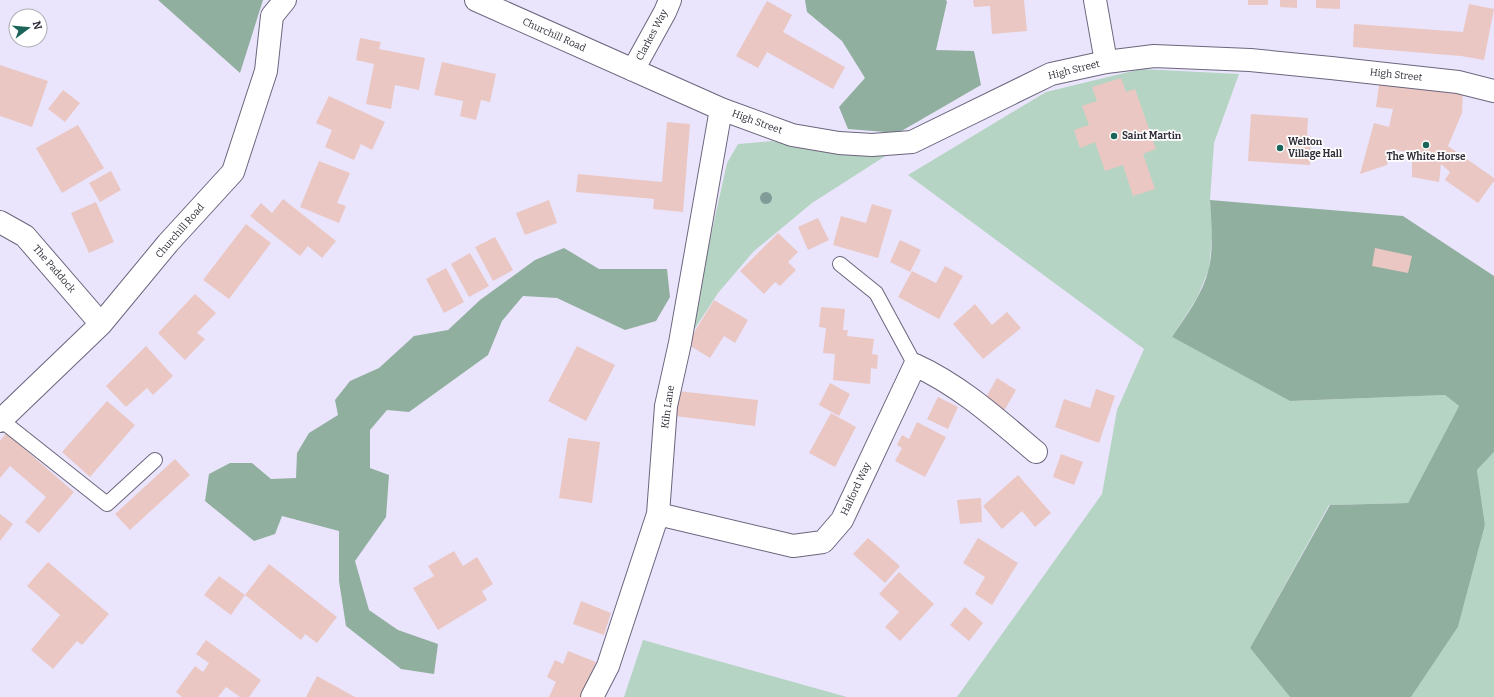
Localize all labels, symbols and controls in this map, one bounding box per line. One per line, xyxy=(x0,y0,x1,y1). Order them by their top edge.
street label: Clarkes Way xyxy=(634,7,671,63)
north arrow xyxy=(8,8,48,48)
street label: Churchill Road xyxy=(520,16,588,54)
text: N xyxy=(30,20,45,32)
street label: High Street xyxy=(1047,58,1101,82)
street label: High Street xyxy=(1369,66,1423,84)
street label: High Street xyxy=(730,107,784,137)
place label: Saint Martin xyxy=(1122,130,1182,142)
marker: Saint Martin xyxy=(1109,131,1119,141)
place label: Welton Village Hall xyxy=(1288,136,1342,160)
marker: The White Horse xyxy=(1421,140,1431,150)
marker: Welton Village Hall xyxy=(1275,143,1285,153)
place label: The White Horse xyxy=(1386,151,1466,163)
street label: Churchill Road xyxy=(153,201,207,261)
street label: The Paddock xyxy=(30,243,78,295)
street label: Kiln Lane xyxy=(659,384,677,430)
street label: Halford Way xyxy=(838,460,874,517)

